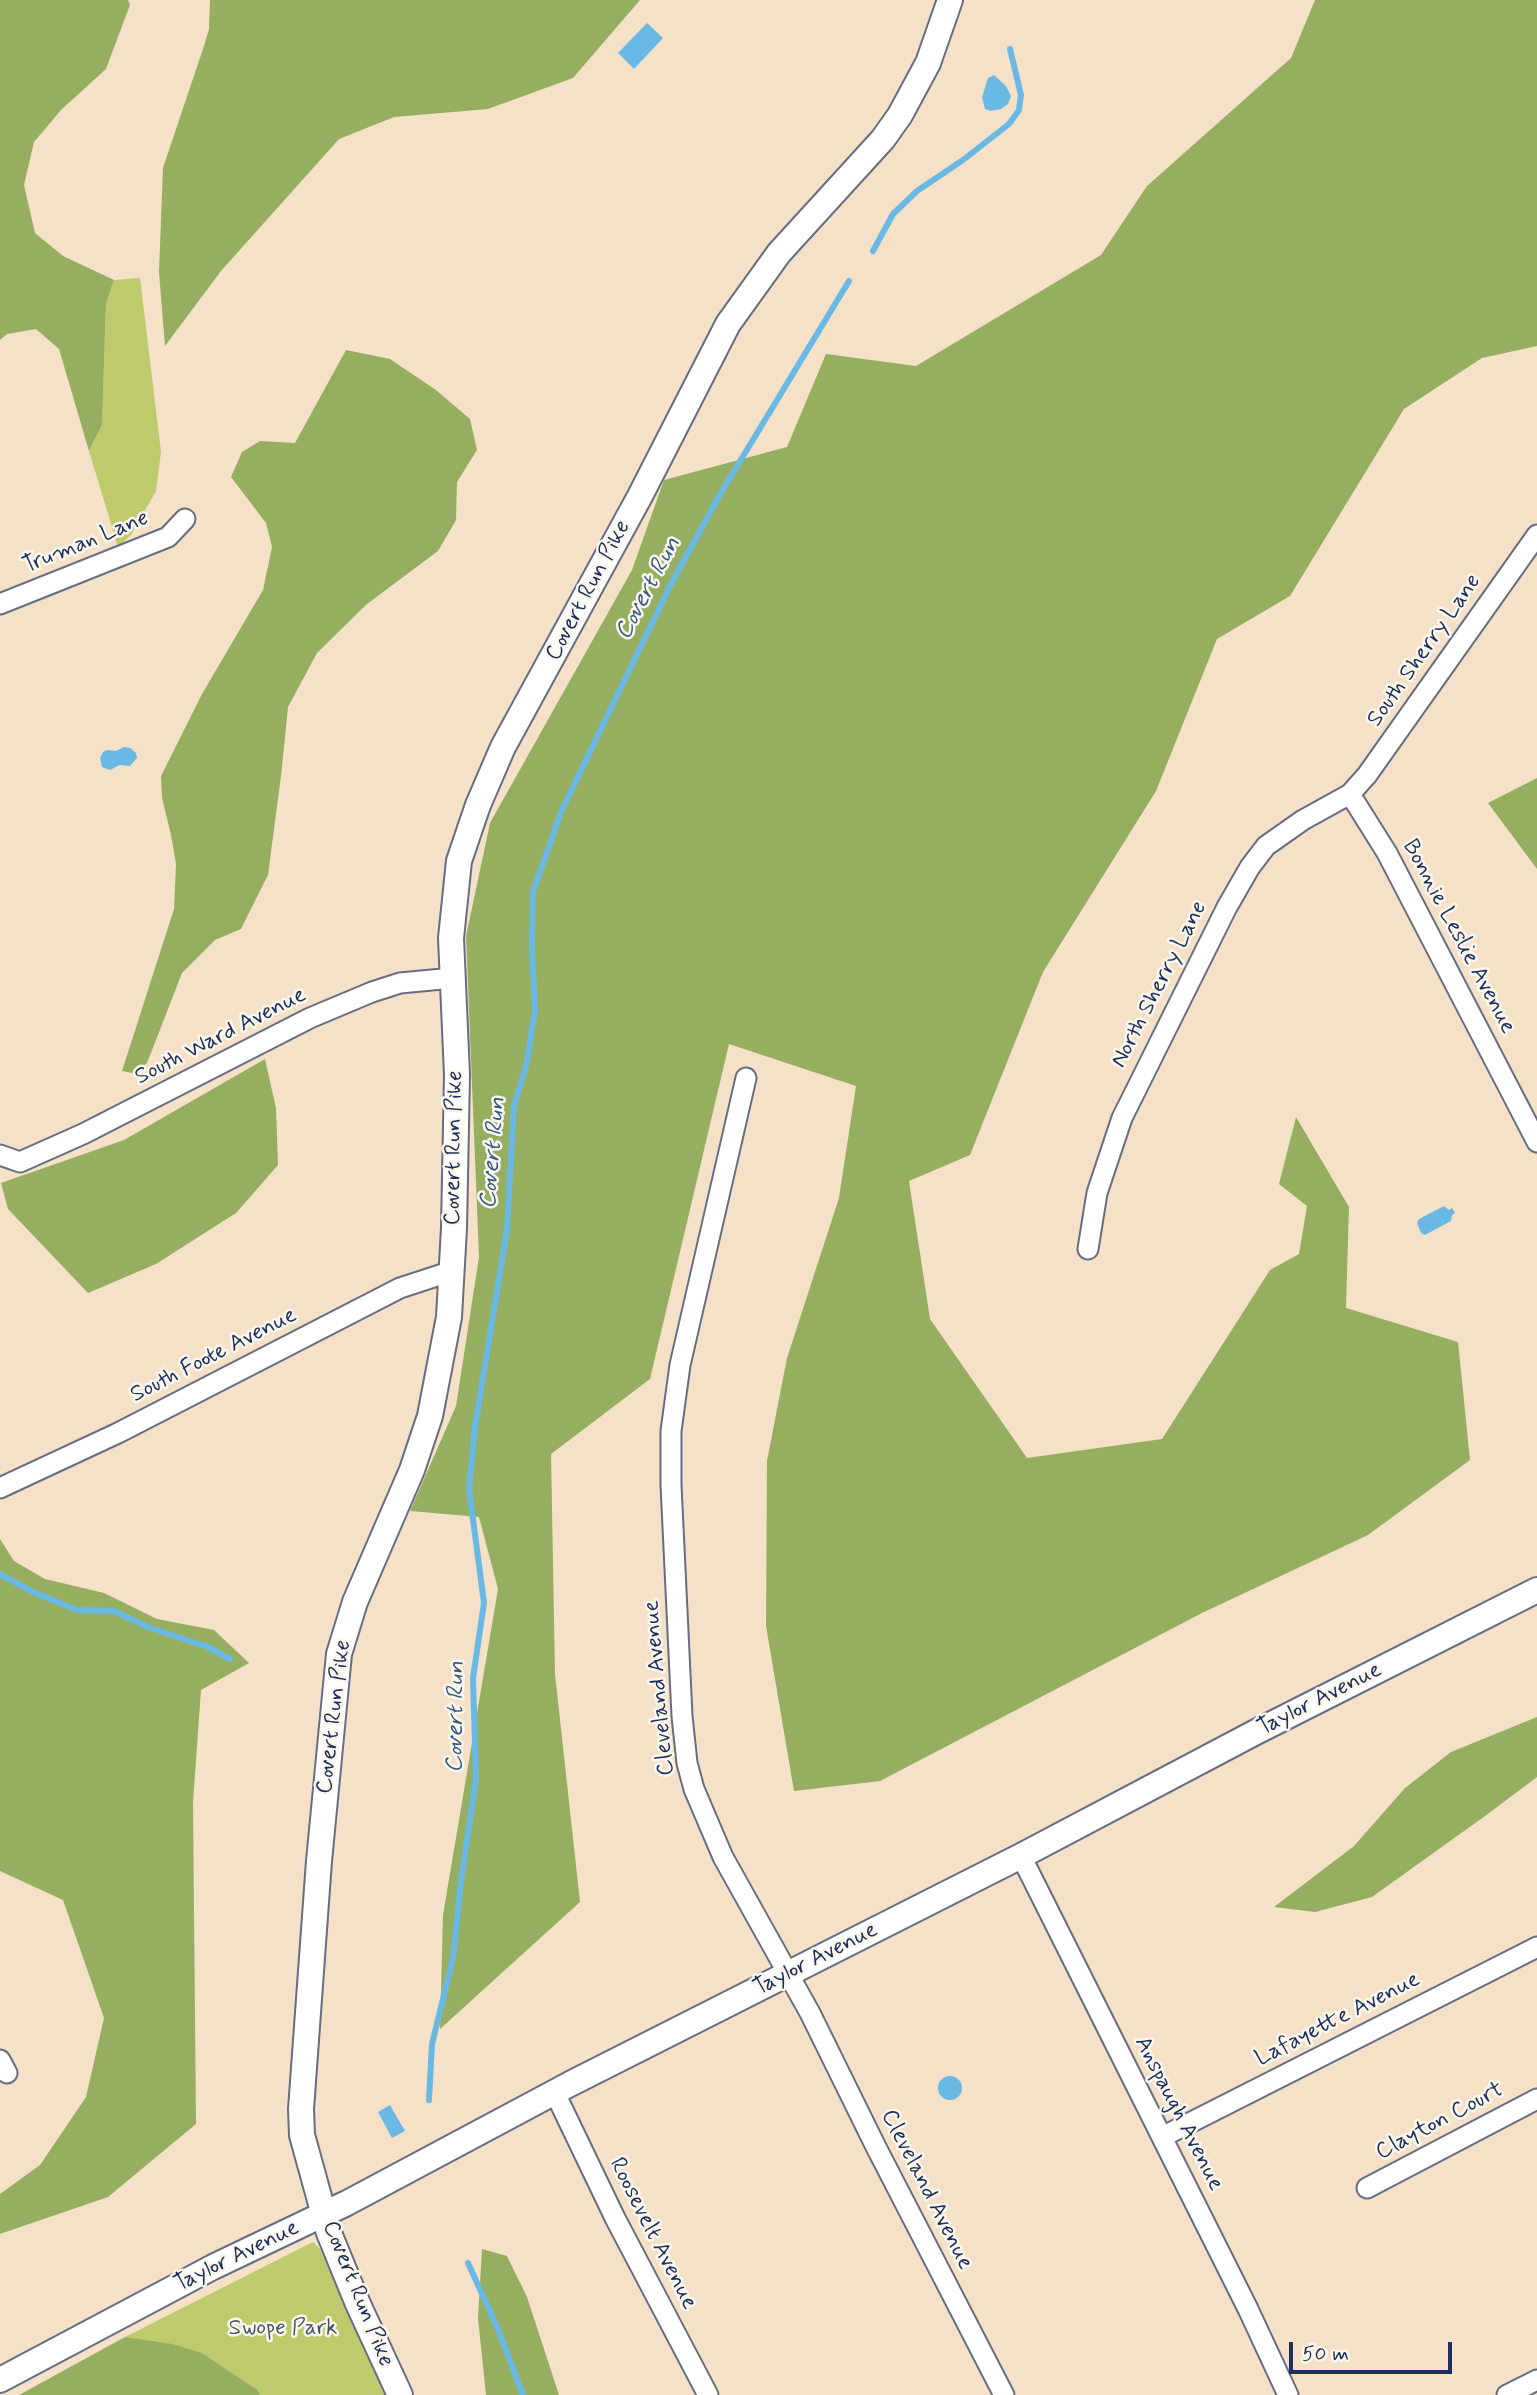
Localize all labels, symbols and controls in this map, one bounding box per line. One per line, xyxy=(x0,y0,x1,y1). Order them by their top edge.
street label: Truman Lane xyxy=(19,505,153,581)
street label: Covert Run Pike xyxy=(540,516,638,666)
water label: Covert Run xyxy=(610,533,688,645)
street label: South Sherry Lane xyxy=(1362,569,1488,733)
street label: Bonnie Leslie Avenue xyxy=(1395,835,1521,1039)
street label: North Sherry Lane xyxy=(1106,897,1214,1073)
street label: South Ward Avenue xyxy=(131,982,311,1092)
street label: Covert Run Pike xyxy=(440,1070,470,1226)
water label: Covert Run xyxy=(475,1096,513,1210)
street label: South Foote Avenue xyxy=(126,1302,302,1410)
street label: Cleveland Avenue xyxy=(639,1599,681,1777)
street label: Covert Run Pike xyxy=(312,1638,358,1796)
street label: Taylor Avenue xyxy=(1253,1657,1387,1743)
water label: Covert Run xyxy=(442,1661,472,1773)
street label: Taylor Avenue xyxy=(749,1917,883,2003)
street label: Lafayette Avenue xyxy=(1251,1967,1425,2073)
street label: Anspaugh Avenue xyxy=(1127,2032,1229,2196)
street label: Clayton Court xyxy=(1371,2077,1509,2167)
street label: Cleveland Avenue xyxy=(874,2105,978,2275)
street label: Roosevelt Avenue xyxy=(602,2154,702,2314)
street label: Taylor Avenue xyxy=(170,2215,304,2299)
street label: Covert Run Pike xyxy=(315,2217,399,2371)
park label: Swope Park xyxy=(229,2315,337,2343)
scale bar xyxy=(1292,2328,1455,2372)
text: 50 m xyxy=(1302,2340,1349,2368)

